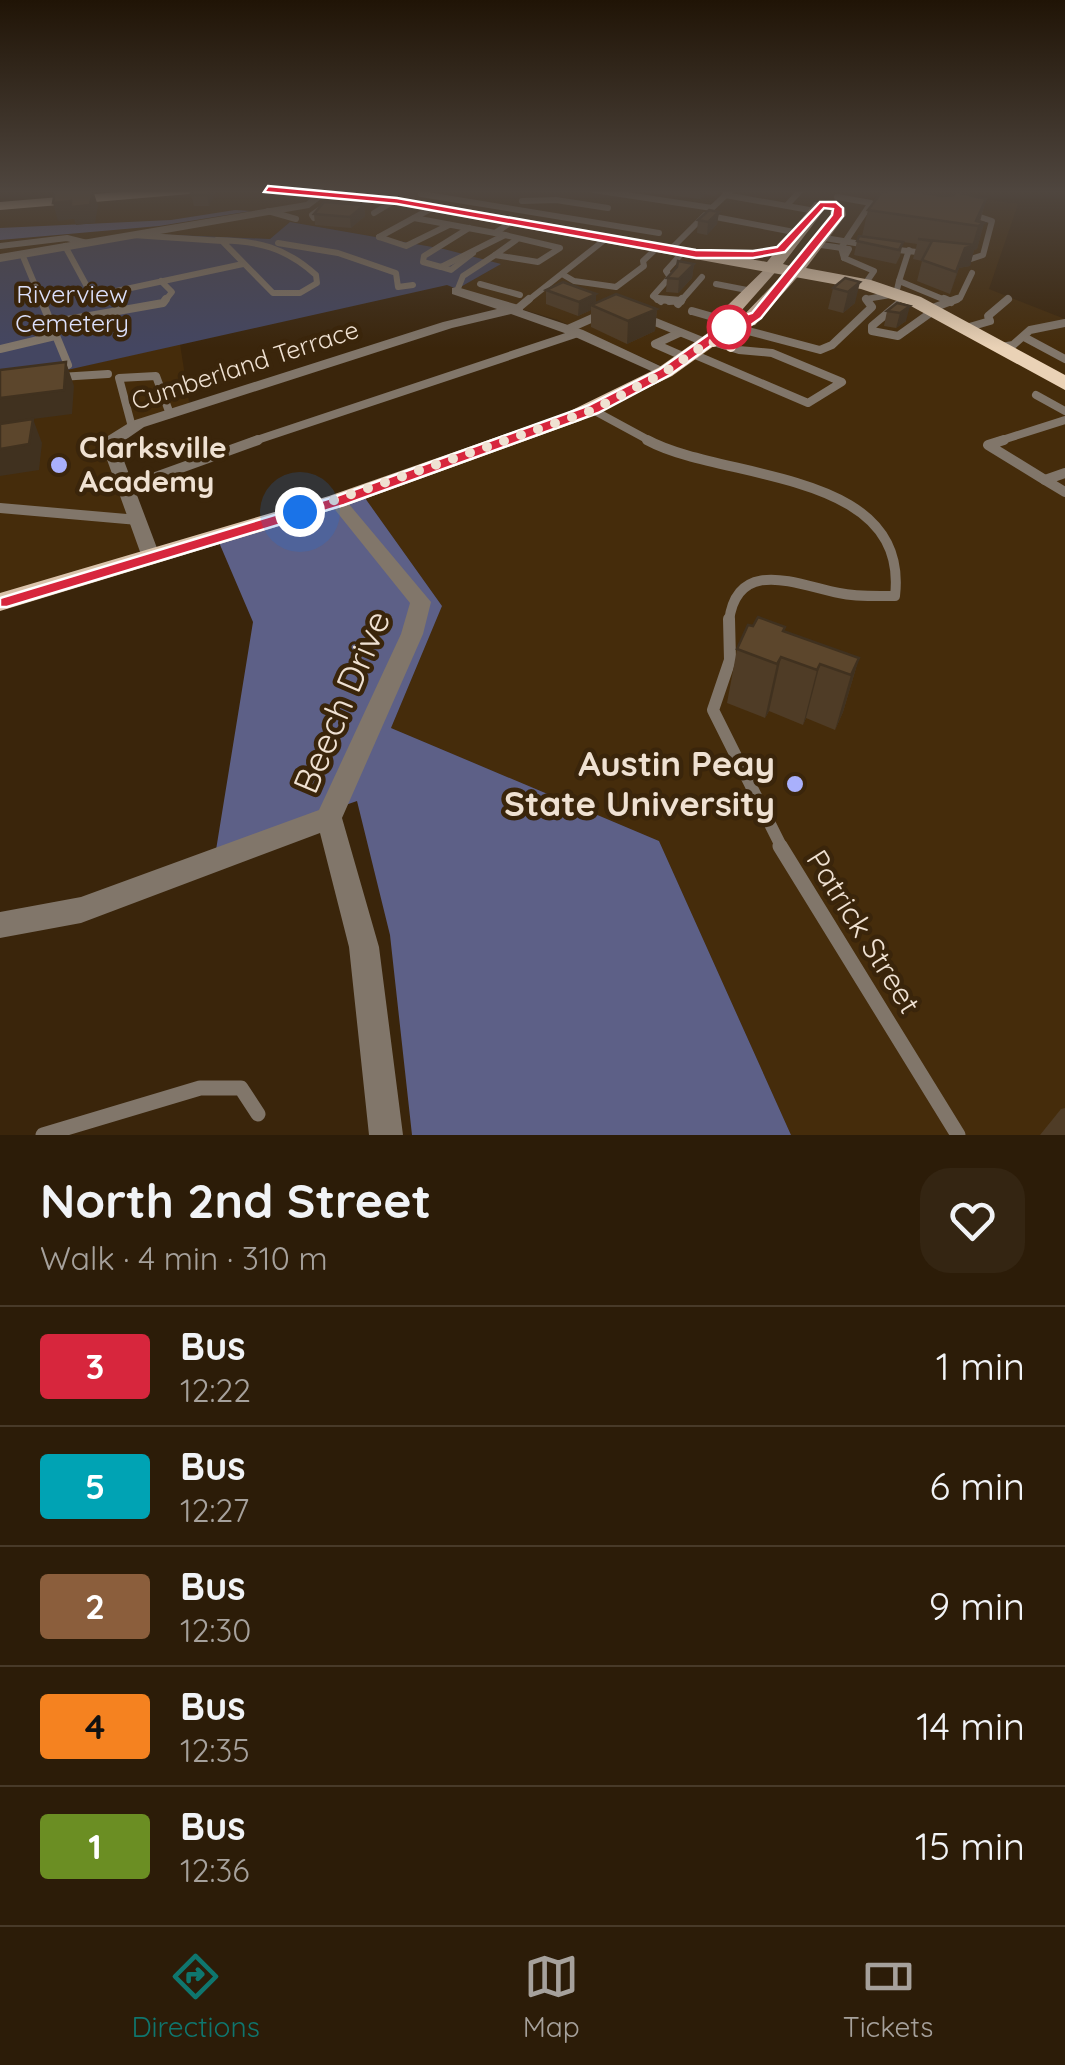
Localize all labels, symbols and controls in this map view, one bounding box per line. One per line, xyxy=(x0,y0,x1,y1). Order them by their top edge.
park label: Riverview Cemetery xyxy=(15,278,129,338)
unlabelled marker xyxy=(708,306,750,348)
street label: Cumberland Terrace xyxy=(127,313,362,416)
place label: Clarksville Academy xyxy=(79,428,227,500)
marker: Clarksville Academy xyxy=(48,454,70,476)
your location xyxy=(275,487,325,537)
street label: Beech Drive xyxy=(283,604,399,800)
place label: Austin Peay State University xyxy=(504,741,775,825)
marker: Austin Peay State University xyxy=(784,773,806,795)
street label: Patrick Street xyxy=(798,843,929,1020)
button: heart xyxy=(920,1168,1025,1273)
text: North 2nd Street xyxy=(40,1170,431,1230)
text: Walk · 4 min · 310 m xyxy=(40,1238,328,1278)
text: Bus xyxy=(180,1322,246,1370)
text: 1 min xyxy=(936,1342,1025,1390)
text: 3 xyxy=(86,1344,104,1388)
text: 12:22 xyxy=(180,1370,251,1410)
text: Bus xyxy=(180,1442,246,1490)
text: 6 min xyxy=(929,1462,1025,1510)
text: 5 xyxy=(85,1464,105,1508)
text: 12:27 xyxy=(180,1490,249,1530)
text: Bus xyxy=(180,1562,246,1610)
text: 9 min xyxy=(929,1582,1025,1630)
text: 2 xyxy=(85,1584,105,1628)
text: 12:30 xyxy=(180,1610,251,1650)
text: Bus xyxy=(180,1682,246,1730)
text: 14 min xyxy=(916,1702,1025,1750)
text: 4 xyxy=(85,1704,105,1748)
text: 12:35 xyxy=(180,1730,250,1770)
text: Bus xyxy=(180,1802,246,1850)
text: 15 min xyxy=(915,1822,1025,1870)
text: 1 xyxy=(88,1824,102,1868)
text: 12:36 xyxy=(180,1850,250,1890)
tab: Directions xyxy=(131,1949,260,2044)
tab: Map xyxy=(523,1949,580,2044)
tab: Tickets xyxy=(843,1949,934,2044)

